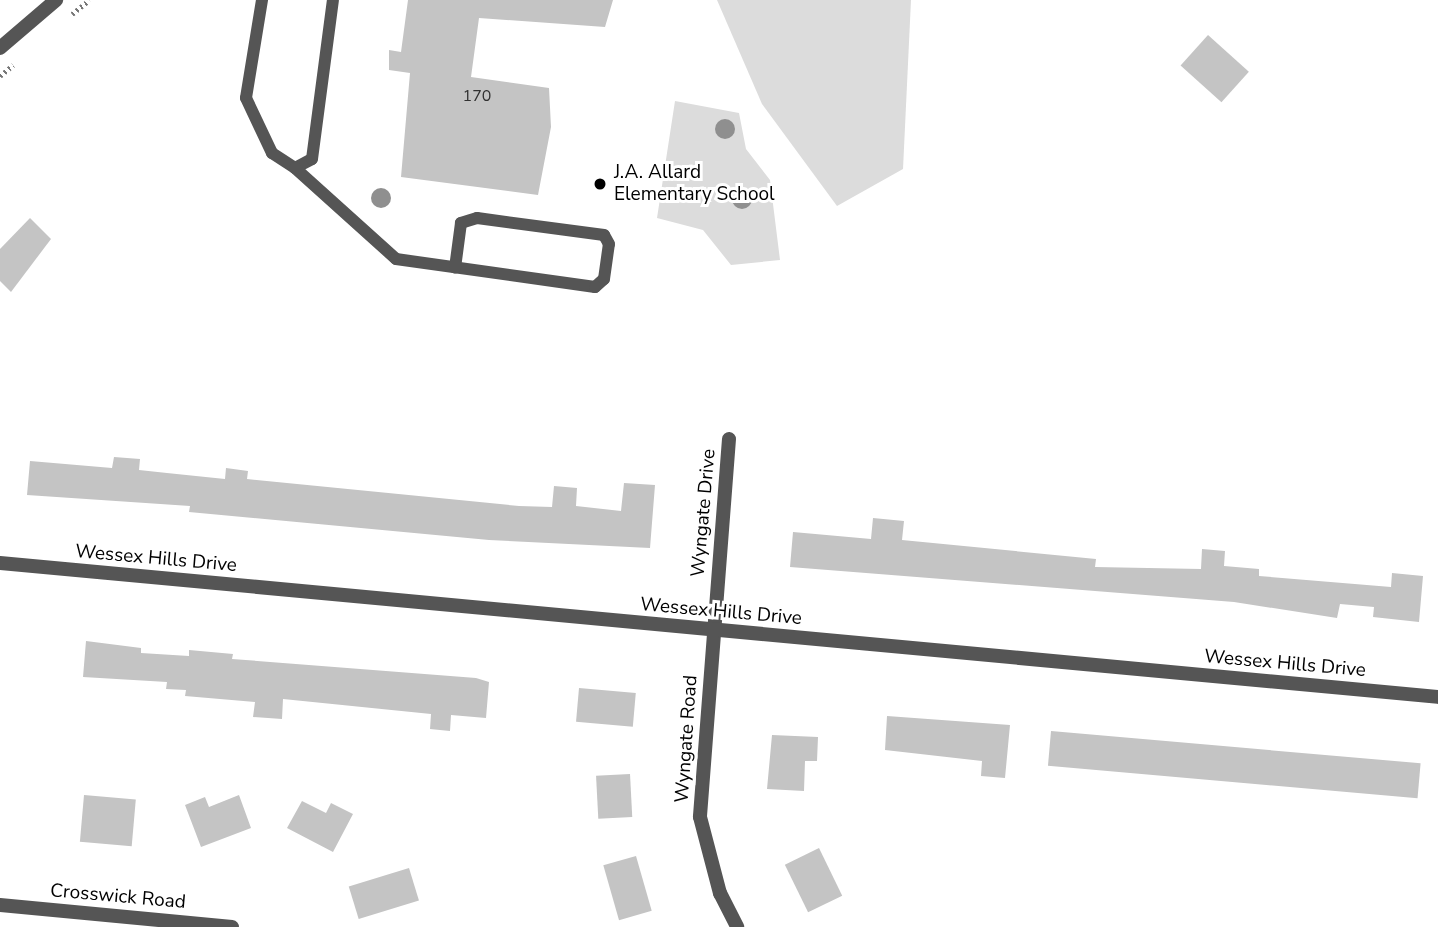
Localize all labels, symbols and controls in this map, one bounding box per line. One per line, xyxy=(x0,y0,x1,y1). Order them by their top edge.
house number: 170 xyxy=(463,86,491,106)
place label: J.A. Allard Elementary School xyxy=(614,162,775,206)
marker: J.A. Allard Elementary School xyxy=(592,176,608,192)
street label: Wyngate Drive xyxy=(687,448,721,578)
street label: Wessex Hills Drive xyxy=(74,541,238,577)
street label: Wessex Hills Drive xyxy=(639,594,803,630)
street label: Wessex Hills Drive xyxy=(1203,646,1367,682)
street label: Wyngate Road xyxy=(671,674,703,804)
street label: Crosswick Road xyxy=(49,880,187,914)

